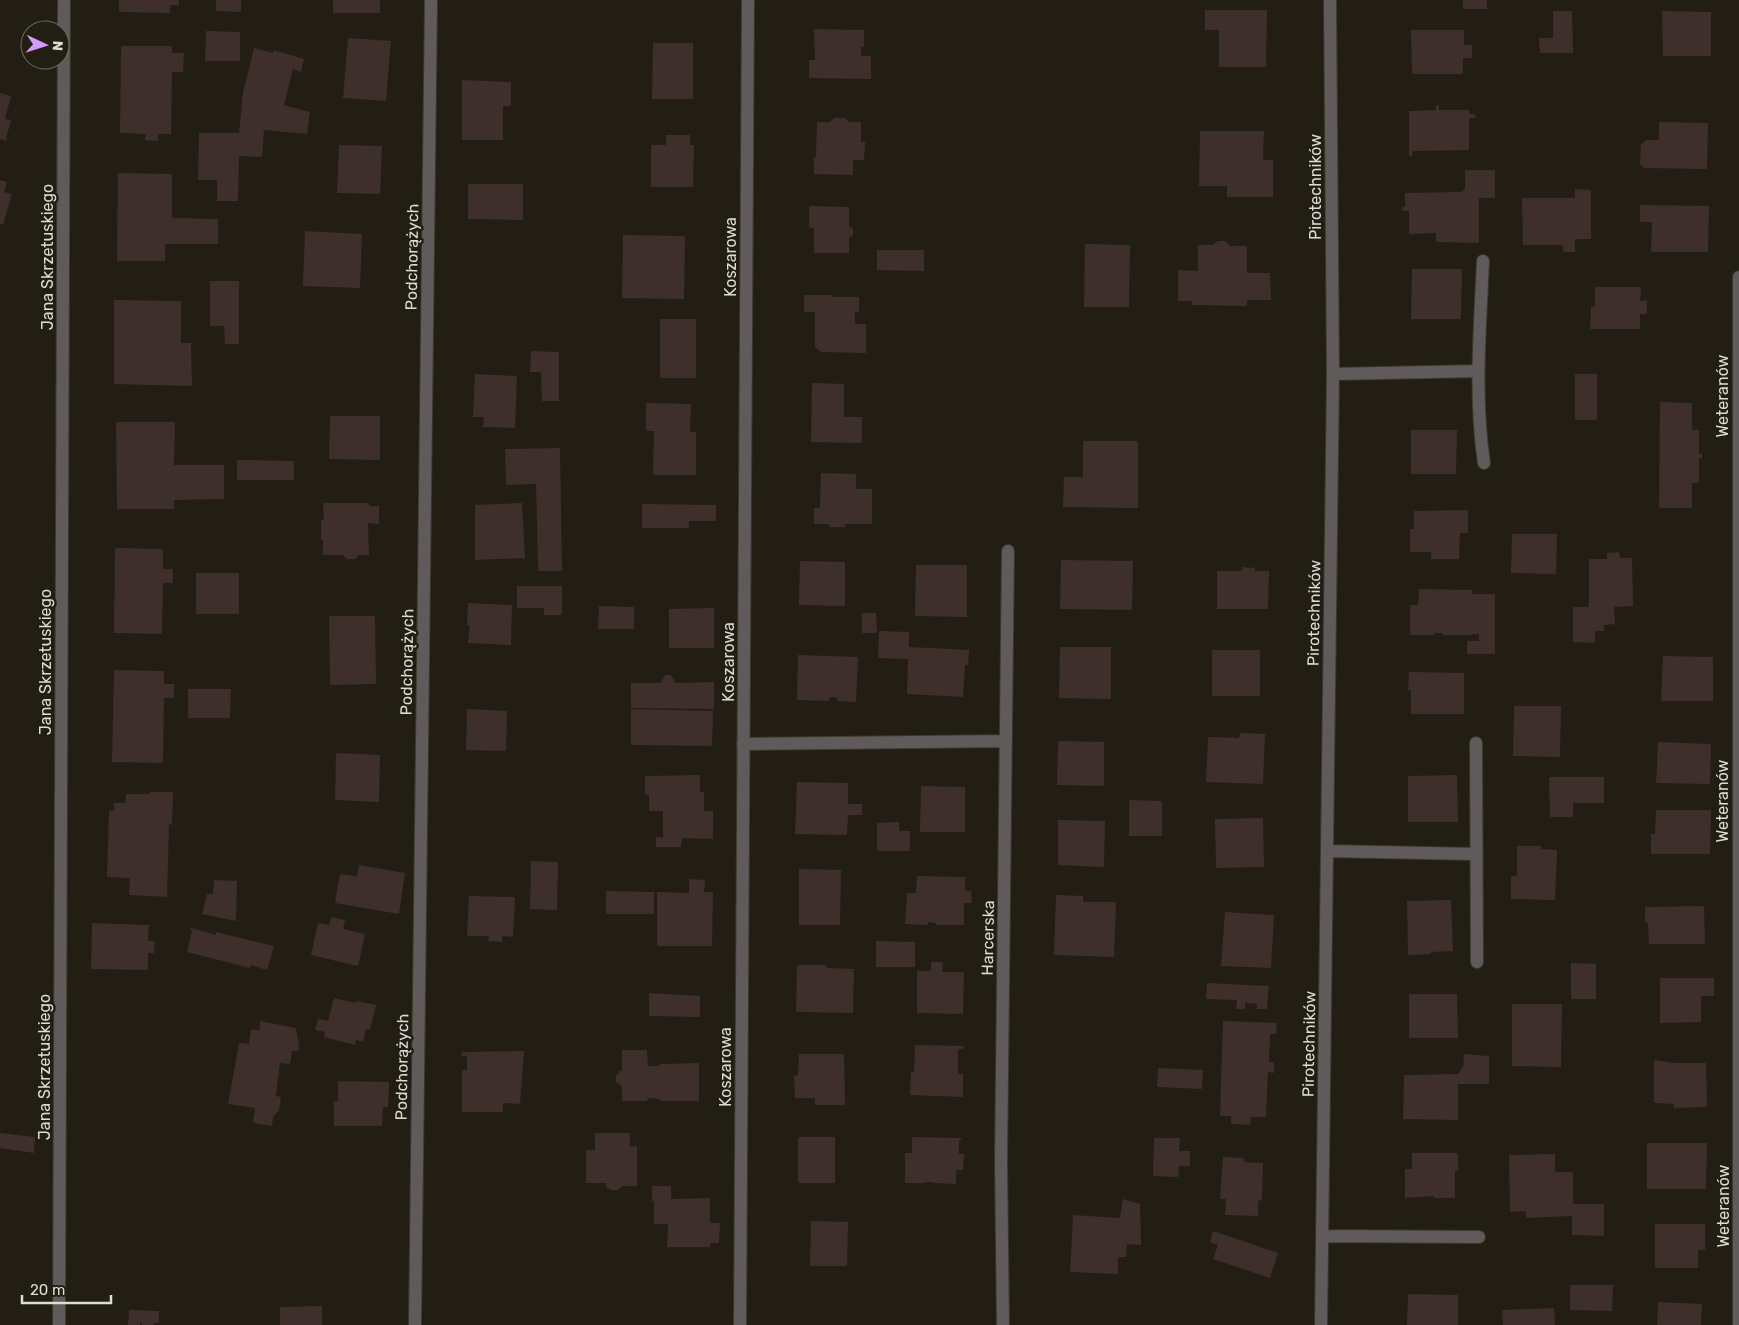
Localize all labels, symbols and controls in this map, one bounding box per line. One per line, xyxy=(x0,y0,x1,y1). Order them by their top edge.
north arrow xyxy=(20,20,70,70)
text: N xyxy=(49,40,66,51)
street label: Pirotechników xyxy=(1306,134,1325,240)
street label: Jana Skrzetuskiego xyxy=(38,184,57,330)
street label: Podchorążych xyxy=(402,204,422,310)
street label: Koszarowa xyxy=(721,217,740,297)
street label: Weteranów xyxy=(1713,354,1732,437)
street label: Pirotechników xyxy=(1304,560,1324,666)
street label: Jana Skrzetuskiego xyxy=(36,589,55,735)
street label: Podchorążych xyxy=(397,609,417,715)
street label: Koszarowa xyxy=(719,622,738,702)
street label: Weteranów xyxy=(1713,759,1732,842)
street label: Harcerska xyxy=(978,900,998,976)
street label: Pirotechników xyxy=(1299,991,1319,1097)
street label: Jana Skrzetuskiego xyxy=(35,994,54,1140)
street label: Podchorążych xyxy=(392,1014,412,1120)
street label: Koszarowa xyxy=(716,1027,735,1107)
street label: Weteranów xyxy=(1714,1164,1733,1247)
scale bar xyxy=(22,1272,111,1304)
text: 20 m xyxy=(30,1281,65,1299)

